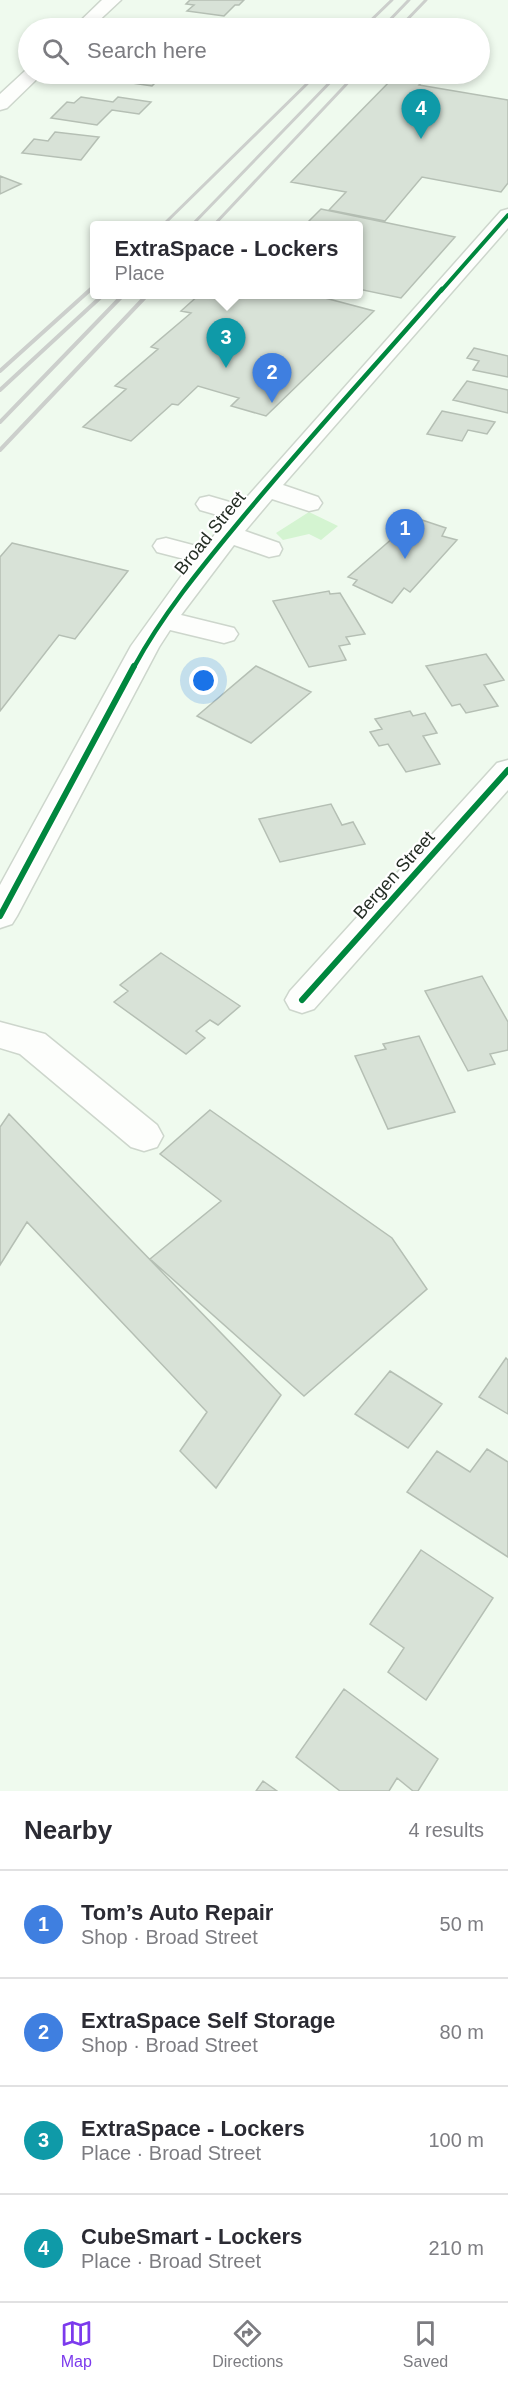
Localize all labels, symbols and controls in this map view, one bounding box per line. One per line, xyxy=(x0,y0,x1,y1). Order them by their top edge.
search box xyxy=(18,18,490,84)
icon: search xyxy=(39,35,72,68)
text: Search here xyxy=(87,38,207,63)
pin: 4 xyxy=(402,90,440,139)
popup xyxy=(90,221,363,299)
text: ExtraSpace - Lockers xyxy=(115,236,338,261)
text: Place xyxy=(115,262,165,284)
pin: 3 xyxy=(206,318,246,368)
pin: 2 xyxy=(252,354,292,403)
street label: Broad Street xyxy=(170,487,250,579)
pin: 1 xyxy=(386,510,424,559)
your location xyxy=(189,666,218,695)
street label: Bergen Street xyxy=(349,827,439,923)
text: Nearby xyxy=(24,1815,112,1845)
text: 4 results xyxy=(408,1819,484,1841)
text: Tom’s Auto Repair xyxy=(81,1900,273,1925)
text: 1 xyxy=(38,1913,49,1935)
text: 50 m xyxy=(440,1913,484,1935)
text: Shop · Broad Street xyxy=(81,1926,258,1948)
text: ExtraSpace Self Storage xyxy=(81,2008,335,2033)
text: 2 xyxy=(38,2021,49,2043)
text: 80 m xyxy=(440,2021,484,2043)
text: Shop · Broad Street xyxy=(81,2034,258,2056)
text: ExtraSpace - Lockers xyxy=(81,2116,305,2141)
text: 3 xyxy=(38,2129,49,2151)
text: 100 m xyxy=(428,2129,484,2151)
text: Place · Broad Street xyxy=(81,2142,261,2164)
text: CubeSmart - Lockers xyxy=(81,2224,302,2249)
text: 4 xyxy=(38,2237,49,2259)
text: 210 m xyxy=(428,2237,484,2259)
text: Place · Broad Street xyxy=(81,2250,261,2272)
tab: Map xyxy=(60,2317,93,2371)
tab: Directions xyxy=(212,2317,283,2371)
tab: Saved xyxy=(403,2317,448,2371)

